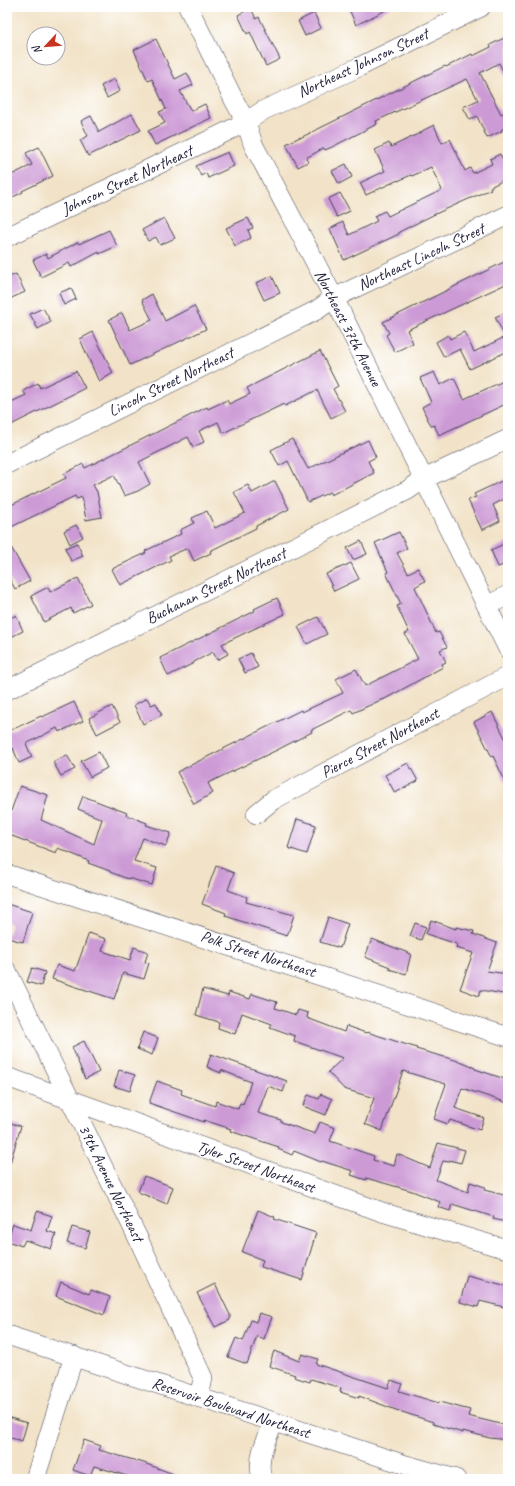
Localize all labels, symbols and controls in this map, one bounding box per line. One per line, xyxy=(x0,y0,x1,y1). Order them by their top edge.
street label: Northeast Johnson Street xyxy=(295,23,434,102)
north arrow xyxy=(26,26,66,66)
text: N xyxy=(28,42,45,57)
street label: Johnson Street Northeast xyxy=(57,140,198,220)
street label: Northeast Lincoln Street xyxy=(355,218,490,295)
street label: Northeast 37th Avenue xyxy=(310,267,387,391)
street label: Lincoln Street Northeast xyxy=(105,342,239,421)
street label: Buchanan Street Northeast xyxy=(143,542,292,629)
street label: Pierce Street Northeast xyxy=(318,703,444,782)
street label: Polk Street Northeast xyxy=(198,926,319,982)
street label: 39th Avenue Northeast xyxy=(74,1121,149,1247)
street label: Tyler Street Northeast xyxy=(194,1136,319,1198)
street label: Reservoir Boulevard Northeast xyxy=(149,1373,314,1444)

